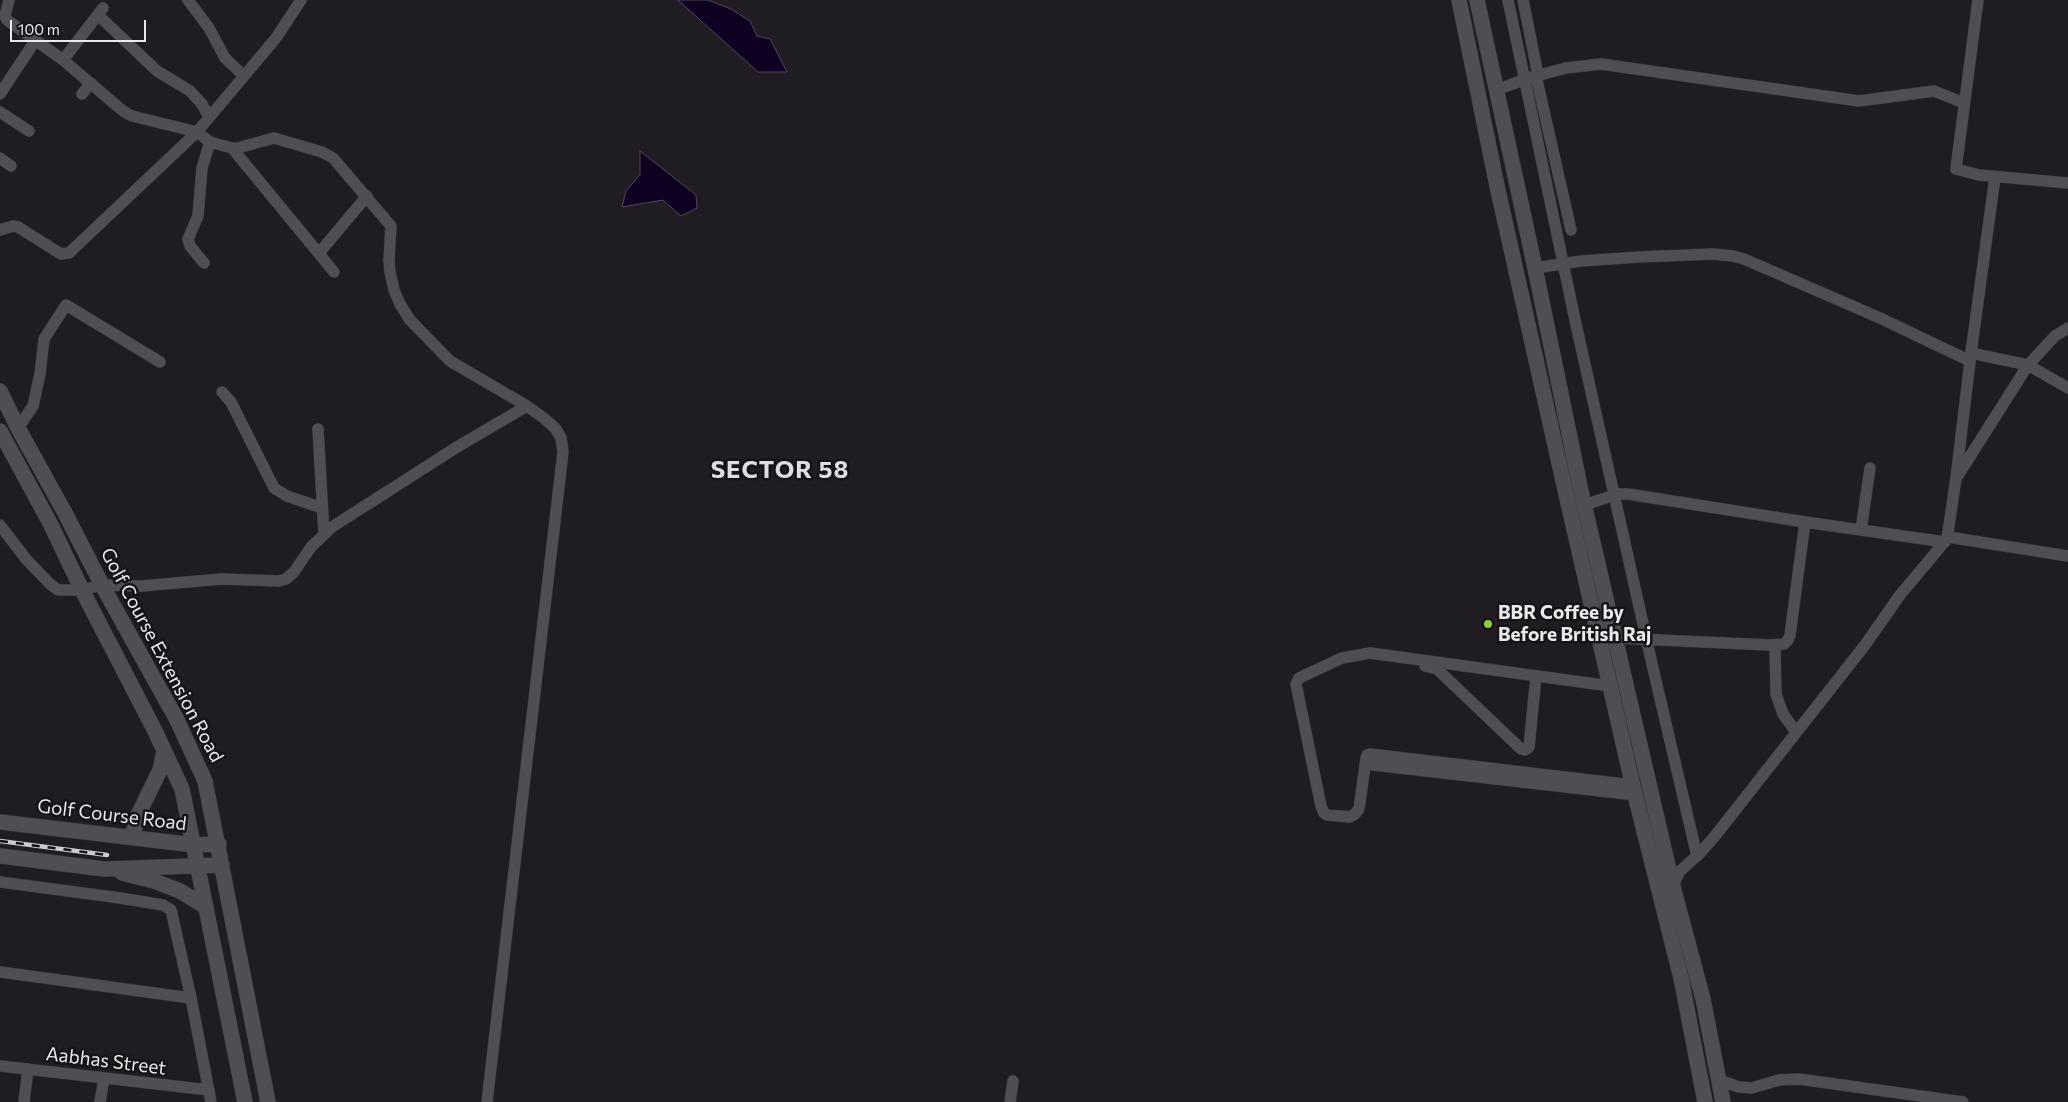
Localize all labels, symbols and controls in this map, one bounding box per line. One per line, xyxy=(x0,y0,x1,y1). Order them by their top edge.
scale bar xyxy=(12,10,149,42)
text: 100 m xyxy=(18,20,60,38)
district label: SECTOR 58 xyxy=(710,456,850,484)
street label: Golf Course Extension Road xyxy=(96,544,228,766)
place label: BBR Coffee by Before British Raj xyxy=(1498,602,1651,646)
marker: BBR Coffee by Before British Raj xyxy=(1482,618,1494,630)
street label: Golf Course Road xyxy=(36,795,188,835)
street label: Aabhas Street xyxy=(45,1042,167,1080)

